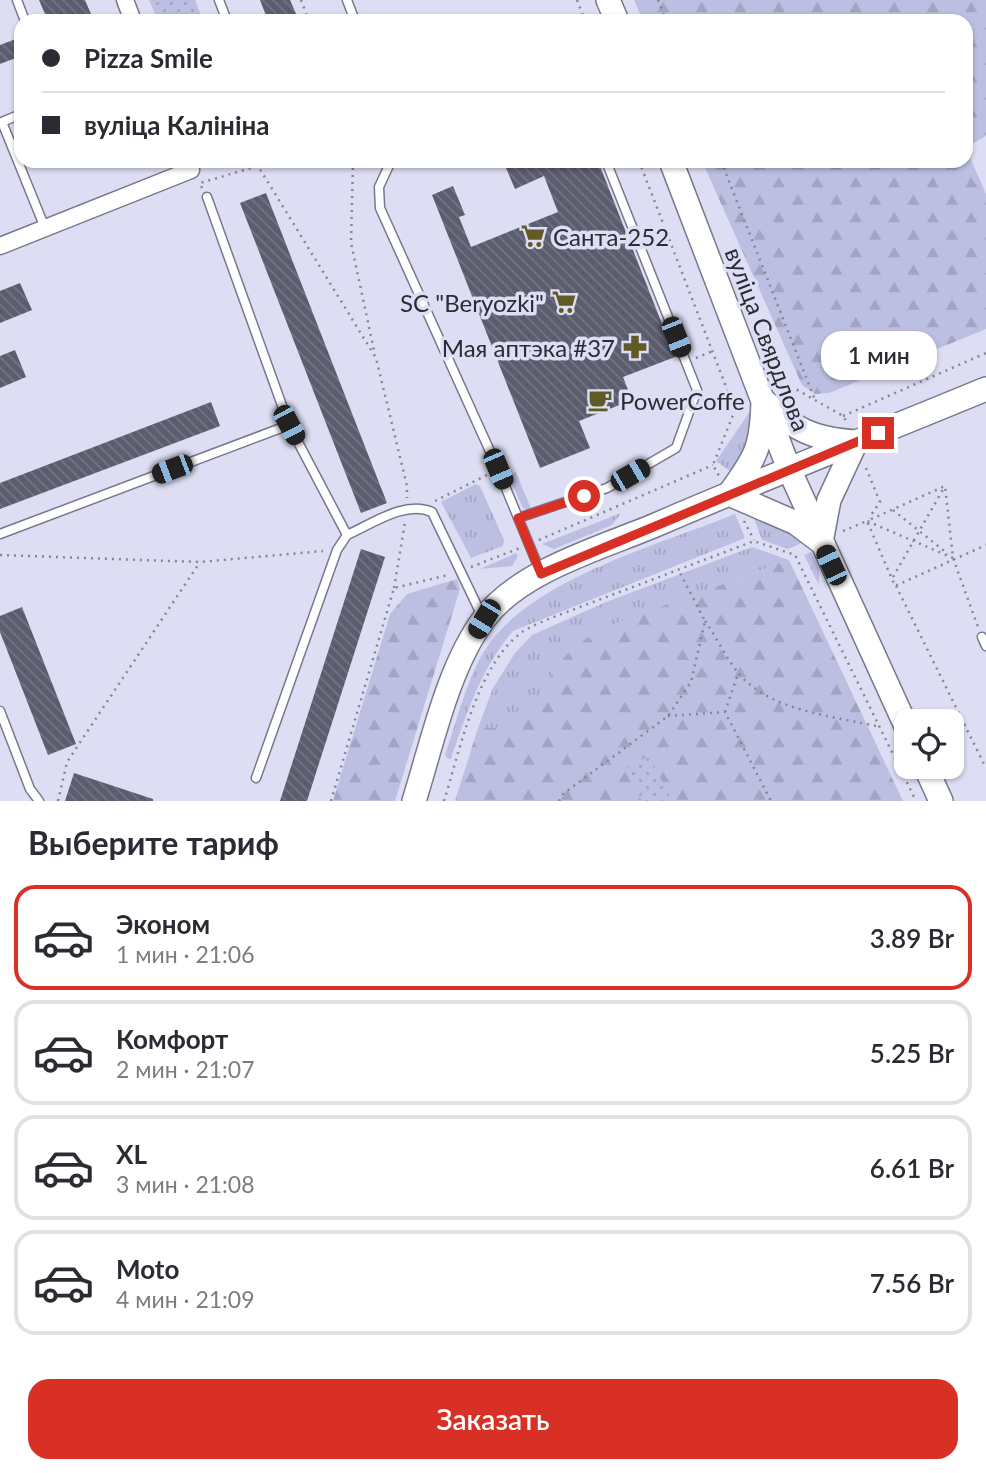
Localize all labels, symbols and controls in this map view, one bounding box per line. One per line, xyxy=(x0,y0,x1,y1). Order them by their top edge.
text: Pizza Smile xyxy=(84,42,213,74)
text: вуліца Калініна xyxy=(84,109,270,141)
supermarket icon: Санта-252 xyxy=(519,222,547,250)
place label: Санта-252 xyxy=(553,222,669,251)
street label: вуліца Свярдлова xyxy=(720,243,816,435)
place label: SC "Beryozki" xyxy=(400,288,544,317)
supermarket icon: SC "Beryozki" xyxy=(550,288,578,316)
car xyxy=(659,314,694,360)
callout: 1 мин xyxy=(820,332,936,380)
place label: Мая аптэка #37 xyxy=(442,333,615,362)
pharmacy icon: Мая аптэка #37 xyxy=(621,333,649,361)
text: 1 мин xyxy=(848,341,910,369)
cafe icon: PowerCoffe xyxy=(586,386,614,414)
place label: PowerCoffe xyxy=(620,386,745,415)
car xyxy=(270,402,309,448)
route end xyxy=(862,417,894,449)
car xyxy=(481,446,516,492)
car xyxy=(149,452,196,486)
car xyxy=(607,455,654,495)
route start xyxy=(568,480,600,512)
car xyxy=(813,542,850,588)
car xyxy=(465,596,504,642)
map controls xyxy=(894,709,964,779)
button: locate xyxy=(894,709,964,779)
text: Выберите тариф xyxy=(28,823,279,862)
icon: car xyxy=(32,906,95,969)
text: Эконом xyxy=(116,908,210,940)
text: 3.89 Br xyxy=(870,922,954,954)
text: 1 мин · 21:06 xyxy=(116,940,255,968)
icon: car xyxy=(32,1021,95,1084)
text: Комфорт xyxy=(116,1023,228,1055)
text: 5.25 Br xyxy=(870,1037,954,1069)
text: 2 мин · 21:07 xyxy=(116,1055,255,1083)
icon: car xyxy=(32,1136,95,1199)
text: XL xyxy=(116,1138,147,1170)
text: 6.61 Br xyxy=(870,1152,954,1184)
text: 3 мин · 21:08 xyxy=(116,1170,255,1198)
icon: car xyxy=(32,1251,95,1314)
text: Moto xyxy=(116,1253,179,1285)
text: 7.56 Br xyxy=(870,1267,954,1299)
text: 4 мин · 21:09 xyxy=(116,1285,255,1313)
button: Заказать xyxy=(28,1379,958,1459)

